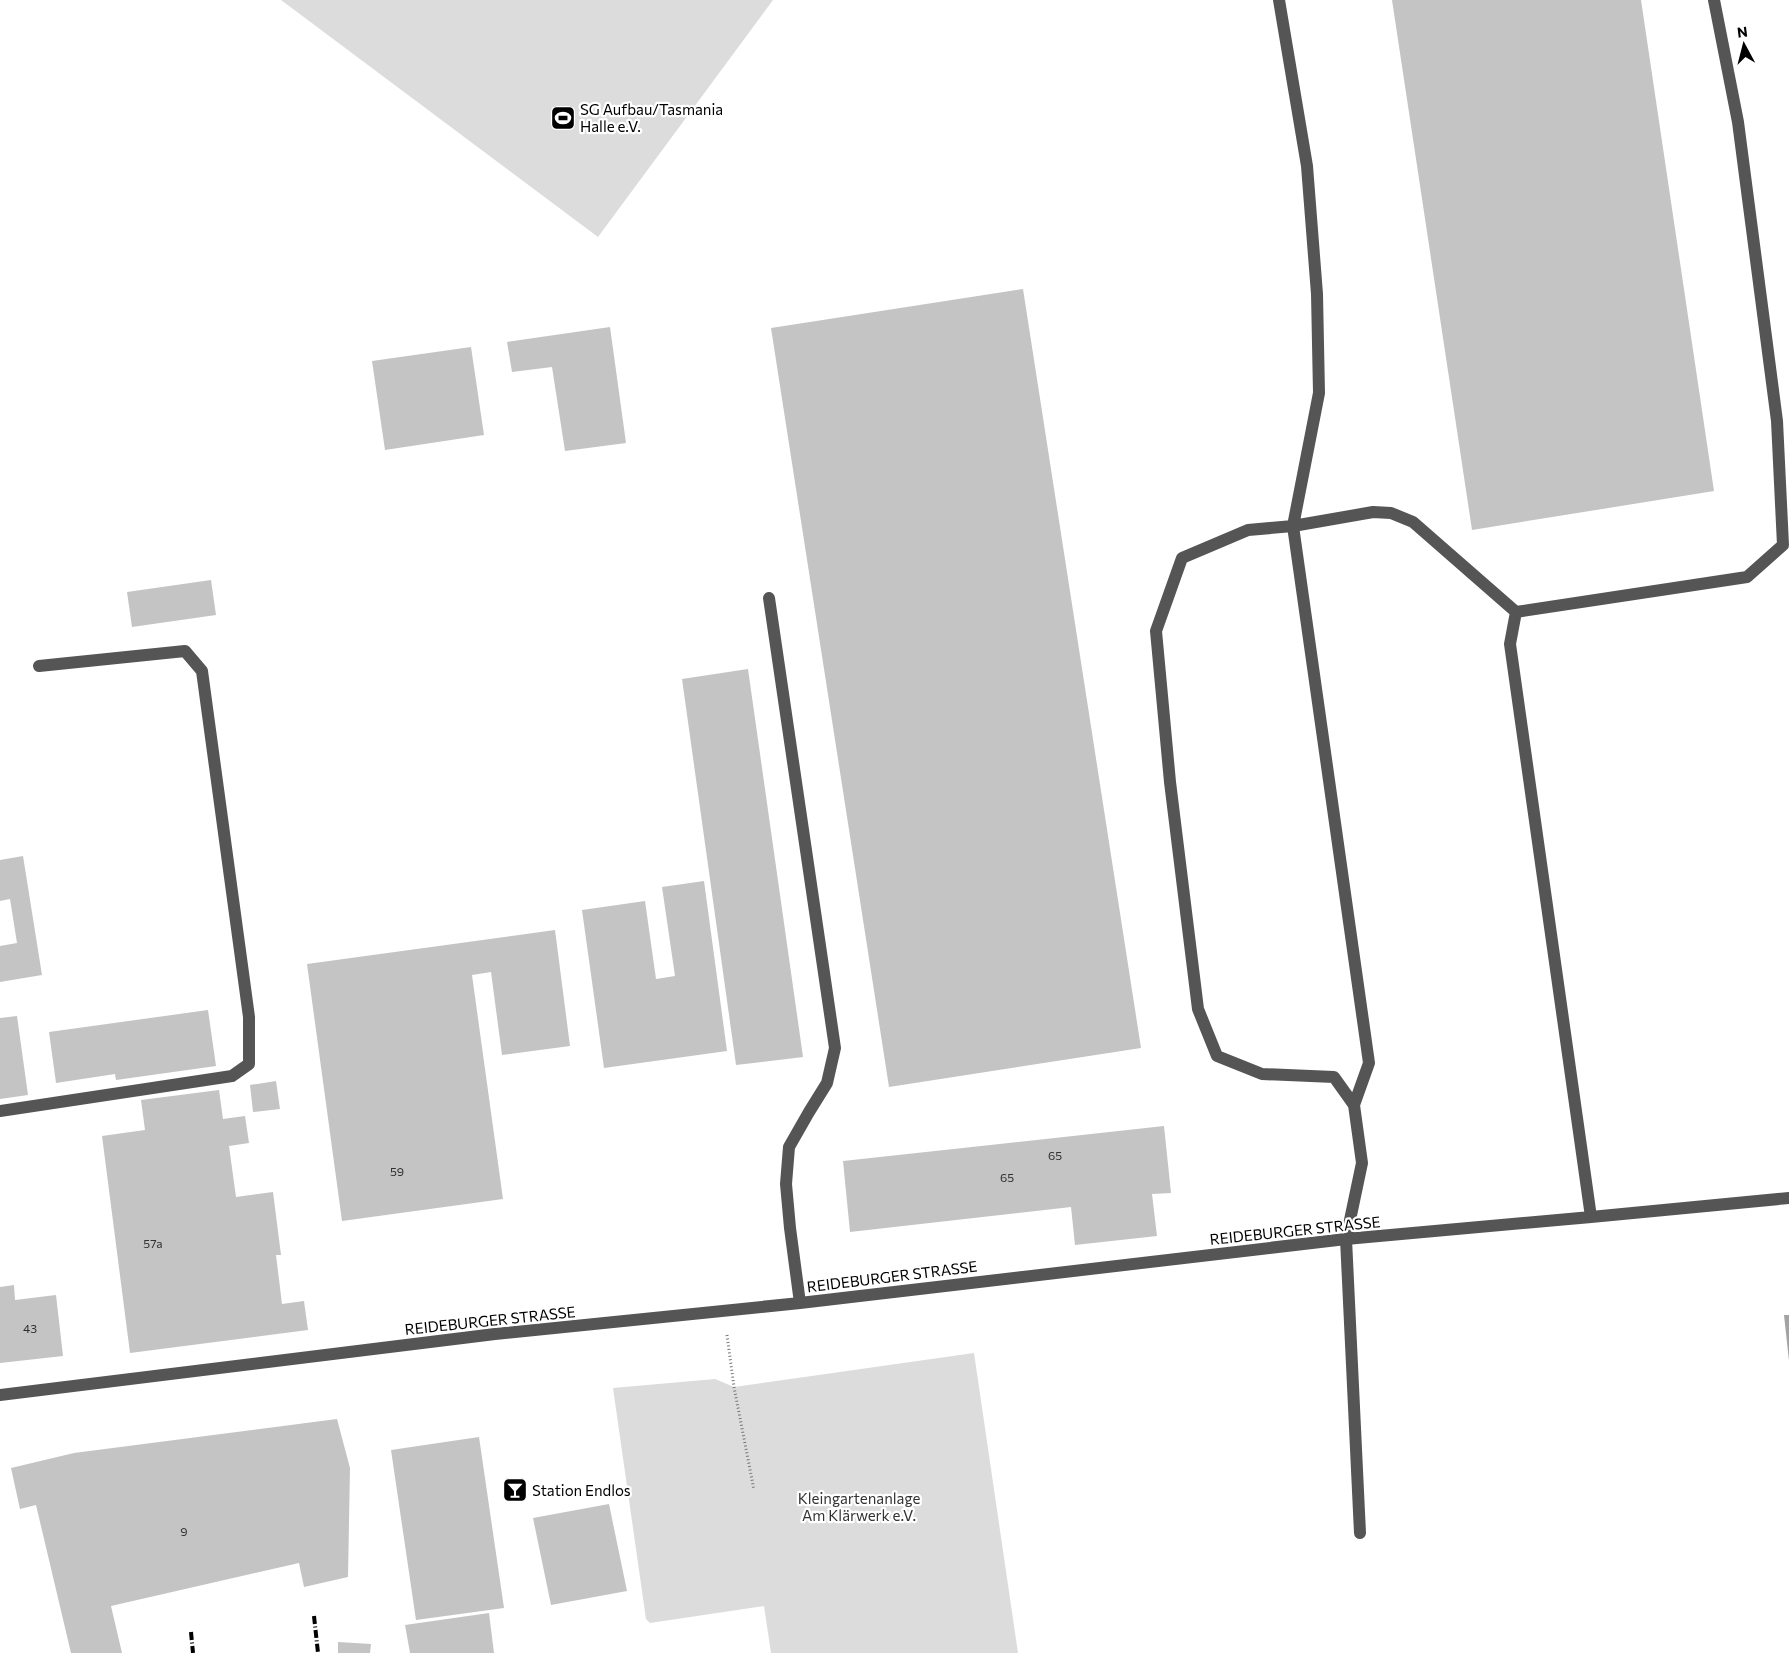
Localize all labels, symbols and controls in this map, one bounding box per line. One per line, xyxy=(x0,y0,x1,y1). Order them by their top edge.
north arrow xyxy=(1719,20,1769,70)
text: N xyxy=(1736,23,1749,41)
place label: SG Aufbau/Tasmania Halle e.V. xyxy=(580,100,723,135)
sports icon: SG Aufbau/Tasmania Halle e.V. xyxy=(550,105,576,131)
house number: 65 xyxy=(1048,1148,1062,1162)
house number: 59 xyxy=(390,1164,404,1178)
house number: 65 xyxy=(1000,1170,1014,1184)
street label: REIDEBURGER STRASSE xyxy=(1209,1212,1381,1248)
house number: 57a xyxy=(143,1236,163,1250)
street label: REIDEBURGER STRASSE xyxy=(806,1257,978,1295)
street label: REIDEBURGER STRASSE xyxy=(404,1302,576,1338)
house number: 43 xyxy=(23,1321,37,1335)
bar icon: Station Endlos xyxy=(502,1477,528,1503)
place label: Station Endlos xyxy=(532,1481,631,1499)
park label: Kleingartenanlage Am Klärwerk e.V. xyxy=(798,1489,920,1524)
house number: 9 xyxy=(180,1524,188,1538)

